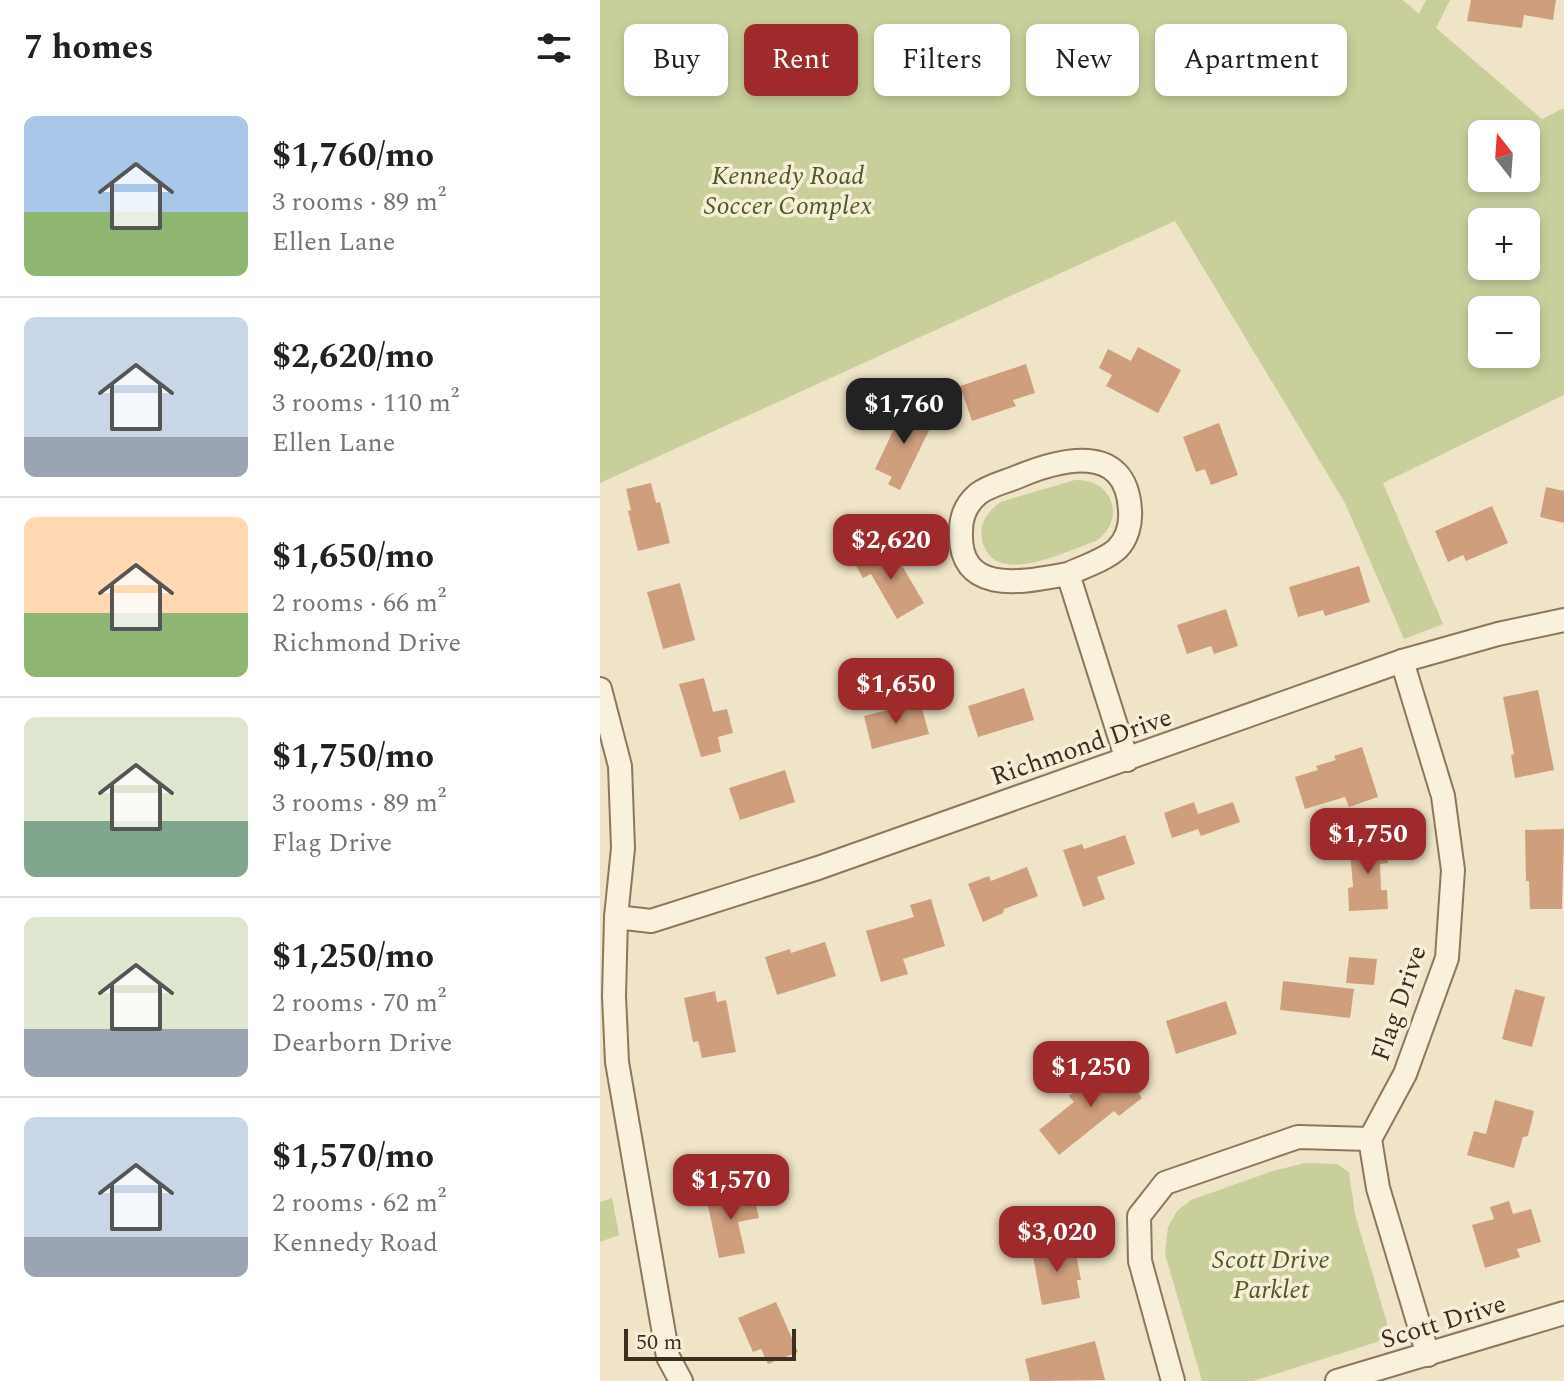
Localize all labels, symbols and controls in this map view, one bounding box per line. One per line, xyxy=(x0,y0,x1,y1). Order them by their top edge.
text: 7 homes xyxy=(24,22,154,74)
chip: Buy xyxy=(624,24,728,96)
chip: Rent xyxy=(744,24,858,96)
chip: Filters xyxy=(874,24,1010,96)
chip: New xyxy=(1026,24,1139,96)
chip: Apartment xyxy=(1155,24,1347,96)
icon: filters xyxy=(532,26,576,70)
north arrow xyxy=(1468,120,1540,192)
map controls xyxy=(1468,120,1540,368)
text: $1,760/mo xyxy=(272,130,434,182)
icon: home xyxy=(88,148,184,244)
park label: Kennedy Road Soccer Complex xyxy=(704,156,872,226)
text: 3 rooms · 89 m² xyxy=(272,182,446,222)
button: + xyxy=(1468,208,1540,280)
text: Ellen Lane xyxy=(272,222,395,262)
button: − xyxy=(1468,296,1540,368)
text: $2,620/mo xyxy=(272,331,434,383)
icon: home xyxy=(88,349,184,445)
pin: $1,760 xyxy=(839,378,969,446)
text: 3 rooms · 110 m² xyxy=(272,383,459,423)
text: $1,760 xyxy=(864,384,944,424)
text: Ellen Lane xyxy=(272,423,395,463)
pin: $2,620 xyxy=(826,514,956,582)
text: $2,620 xyxy=(851,520,931,560)
text: $1,650/mo xyxy=(272,531,434,583)
icon: home xyxy=(88,549,184,645)
text: 2 rooms · 66 m² xyxy=(272,583,446,623)
text: Richmond Drive xyxy=(272,623,461,663)
pin: $1,650 xyxy=(831,658,961,726)
text: $1,650 xyxy=(856,664,936,704)
street label: Richmond Drive xyxy=(985,697,1177,797)
text: $1,750/mo xyxy=(272,731,434,783)
icon: home xyxy=(88,749,184,845)
text: 3 rooms · 89 m² xyxy=(272,783,446,823)
pin: $1,750 xyxy=(1303,808,1433,876)
text: $1,750 xyxy=(1328,814,1408,854)
text: Flag Drive xyxy=(272,823,392,863)
text: $1,250/mo xyxy=(272,931,434,983)
street label: Flag Drive xyxy=(1360,940,1437,1067)
icon: home xyxy=(88,949,184,1045)
text: 2 rooms · 70 m² xyxy=(272,983,446,1023)
text: Dearborn Drive xyxy=(272,1023,452,1063)
pin: $1,250 xyxy=(1026,1041,1156,1109)
text: $1,250 xyxy=(1051,1047,1131,1087)
text: $1,570/mo xyxy=(272,1131,434,1183)
icon: home xyxy=(88,1149,184,1245)
pin: $1,570 xyxy=(666,1154,796,1222)
text: $1,570 xyxy=(691,1160,771,1200)
text: 2 rooms · 62 m² xyxy=(272,1183,446,1223)
pin: $3,020 xyxy=(992,1206,1122,1274)
text: $3,020 xyxy=(1017,1212,1097,1252)
text: Kennedy Road xyxy=(272,1223,438,1263)
park label: Scott Drive Parklet xyxy=(1212,1240,1330,1310)
street label: Scott Drive xyxy=(1376,1284,1511,1360)
scale bar xyxy=(624,1325,796,1361)
text: 50 m xyxy=(636,1326,682,1359)

